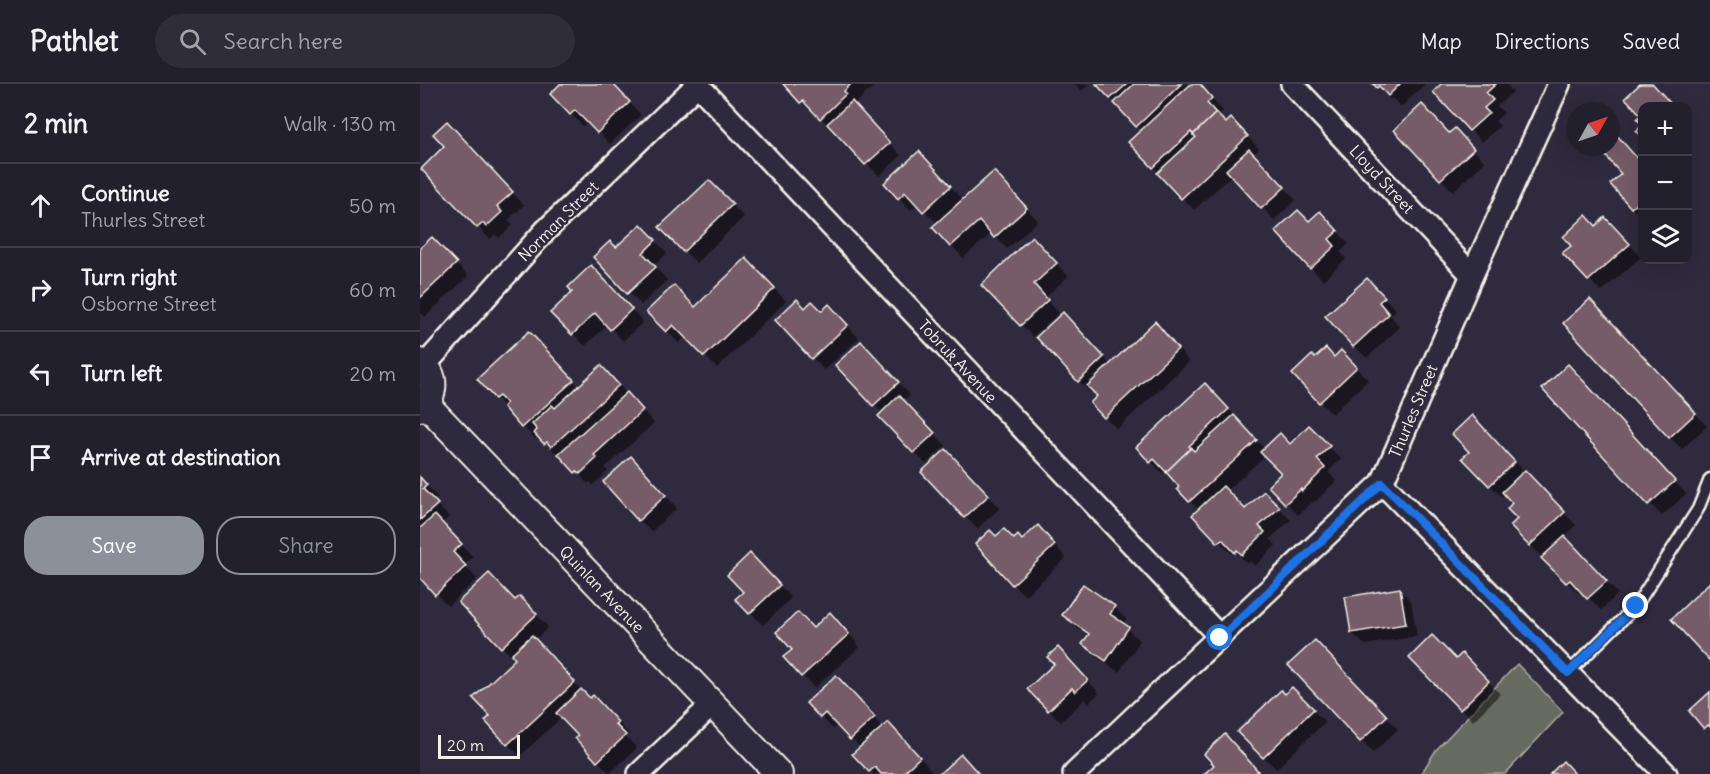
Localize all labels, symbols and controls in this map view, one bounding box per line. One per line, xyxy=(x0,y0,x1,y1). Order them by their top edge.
search box xyxy=(155,14,575,68)
text: Pathlet xyxy=(30,23,119,59)
icon: search xyxy=(176,25,209,58)
text: Search here xyxy=(224,27,343,55)
text: Map xyxy=(1421,28,1462,55)
text: Directions xyxy=(1495,28,1589,55)
text: Saved xyxy=(1622,28,1680,55)
north arrow xyxy=(1566,102,1620,156)
map controls xyxy=(1638,102,1692,264)
button: + xyxy=(1638,102,1692,156)
text: 2 min xyxy=(24,107,88,140)
text: Walk · 130 m xyxy=(284,111,396,136)
street label: Lloyd Street xyxy=(1345,141,1419,218)
button: − xyxy=(1638,156,1692,210)
street label: Norman Street xyxy=(514,176,603,265)
text: Continue xyxy=(81,179,170,207)
icon: ahead xyxy=(24,189,57,222)
text: 50 m xyxy=(349,193,396,218)
text: Thurles Street xyxy=(81,207,205,232)
button: layers xyxy=(1638,210,1692,264)
text: Turn right xyxy=(81,263,177,291)
icon: right xyxy=(24,273,57,306)
text: 60 m xyxy=(349,277,396,302)
text: Osborne Street xyxy=(81,291,217,316)
street label: Tobruk Avenue xyxy=(914,315,1002,407)
icon: left xyxy=(24,357,57,390)
text: Turn left xyxy=(81,359,162,387)
text: 20 m xyxy=(350,361,396,386)
street label: Thurles Street xyxy=(1384,361,1442,461)
icon: arrive xyxy=(24,441,57,474)
text: Arrive at destination xyxy=(81,443,281,471)
button: Save xyxy=(24,516,204,575)
button: Share xyxy=(216,516,396,575)
street label: Quinlan Avenue xyxy=(555,541,649,637)
route end xyxy=(1622,592,1648,618)
route start xyxy=(1206,624,1232,650)
scale bar xyxy=(438,732,520,760)
text: 20 m xyxy=(447,735,484,755)

